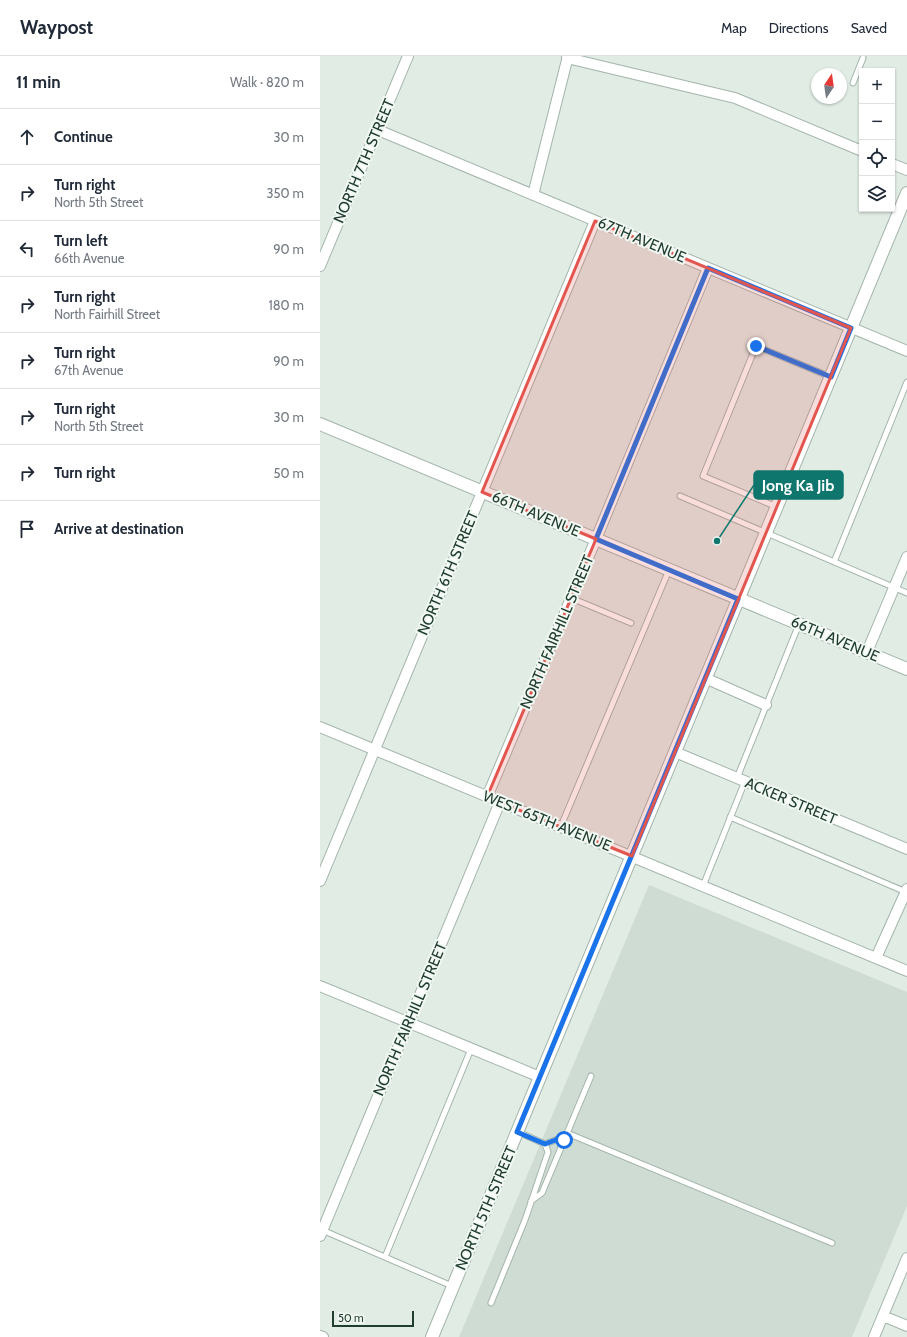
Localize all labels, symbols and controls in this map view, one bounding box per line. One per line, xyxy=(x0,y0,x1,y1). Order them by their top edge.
text: Waypost xyxy=(20,16,93,39)
text: Map xyxy=(721,19,747,37)
text: Directions xyxy=(769,19,829,37)
text: Saved xyxy=(851,19,887,37)
north arrow xyxy=(811,68,847,104)
map controls xyxy=(859,68,895,212)
button: + xyxy=(859,68,895,104)
text: 11 min xyxy=(16,72,61,92)
text: Walk · 820 m xyxy=(230,74,304,90)
street label: NORTH 7TH STREET xyxy=(330,96,398,226)
button: − xyxy=(859,104,895,140)
icon: ahead xyxy=(16,126,38,148)
text: Continue xyxy=(54,128,113,146)
text: 30 m xyxy=(274,129,304,145)
button: locate xyxy=(859,140,895,176)
text: Turn right xyxy=(54,176,115,194)
button: layers xyxy=(859,176,895,212)
icon: right xyxy=(16,182,38,204)
text: 350 m xyxy=(267,185,304,201)
text: North 5th Street xyxy=(54,194,143,210)
street label: 67TH AVENUE xyxy=(595,213,689,267)
text: Turn left xyxy=(54,232,108,250)
icon: left xyxy=(16,238,38,260)
text: 90 m xyxy=(273,241,304,257)
text: 66th Avenue xyxy=(54,250,124,266)
text: Turn right xyxy=(54,288,115,306)
icon: right xyxy=(16,294,38,316)
text: 180 m xyxy=(268,297,304,313)
text: North Fairhill Street xyxy=(54,306,160,322)
route end xyxy=(747,337,765,355)
text: Turn right xyxy=(54,344,115,362)
icon: right xyxy=(16,350,38,372)
text: 90 m xyxy=(273,353,304,369)
text: 67th Avenue xyxy=(54,362,123,378)
text: Turn right xyxy=(54,400,115,418)
icon: right xyxy=(16,406,38,428)
text: 30 m xyxy=(274,409,304,425)
text: North 5th Street xyxy=(54,418,143,434)
icon: right xyxy=(16,462,38,484)
text: Turn right xyxy=(54,464,115,482)
text: 50 m xyxy=(274,465,304,481)
callout: Jong Ka Jib xyxy=(754,471,843,499)
text: Jong Ka Jib xyxy=(761,476,834,495)
street label: 66TH AVENUE xyxy=(489,487,583,541)
street label: NORTH 6TH STREET xyxy=(414,508,482,638)
icon: arrive xyxy=(16,518,38,540)
text: Arrive at destination xyxy=(54,520,184,538)
street label: NORTH FAIRHILL STREET xyxy=(516,552,598,712)
street label: 66TH AVENUE xyxy=(788,612,882,666)
street label: ACKER STREET xyxy=(742,774,840,828)
street label: WEST 65TH AVENUE xyxy=(480,787,614,855)
street label: NORTH FAIRHILL STREET xyxy=(369,939,451,1099)
route start xyxy=(555,1131,573,1149)
street label: NORTH 5TH STREET xyxy=(452,1143,520,1273)
scale bar xyxy=(332,1309,414,1328)
text: 50 m xyxy=(338,1311,364,1325)

